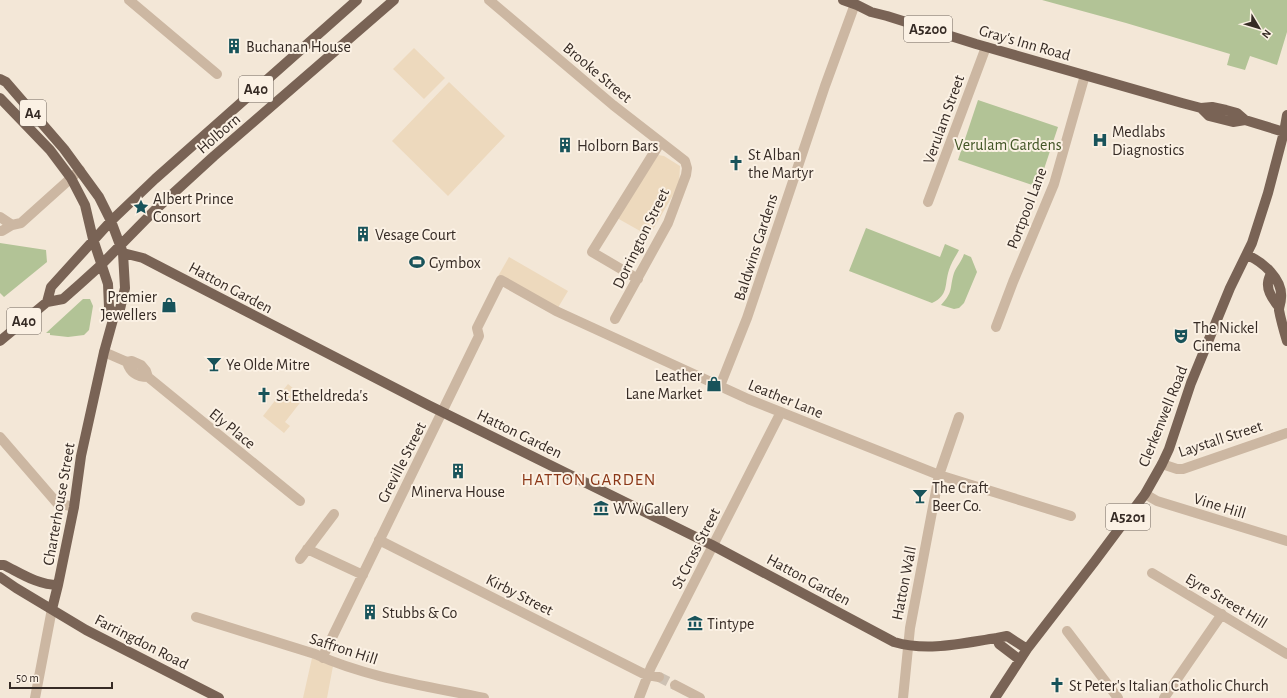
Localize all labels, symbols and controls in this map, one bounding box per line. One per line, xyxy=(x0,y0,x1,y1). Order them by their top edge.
north arrow xyxy=(1239,8,1279,48)
road number: A5200 xyxy=(904,16,952,42)
street label: Gray's Inn Road xyxy=(977,22,1072,65)
text: N xyxy=(1260,27,1273,40)
building icon: Buchanan House xyxy=(225,37,243,55)
place label: Buchanan House xyxy=(246,39,351,55)
street label: Brooke Street xyxy=(560,40,635,106)
street label: Verulam Street xyxy=(920,73,967,166)
road number: A40 xyxy=(239,76,273,102)
road number: A4 xyxy=(20,100,46,126)
street label: Holborn xyxy=(194,111,243,157)
place label: Medlabs Diagnostics xyxy=(1112,124,1185,158)
hospital icon: Medlabs Diagnostics xyxy=(1091,131,1109,149)
building icon: Holborn Bars xyxy=(556,136,574,154)
park label: Verulam Gardens xyxy=(954,137,1062,153)
place label: Holborn Bars xyxy=(577,138,658,154)
place label: St Alban the Martyr xyxy=(748,147,814,182)
church icon: St Alban the Martyr xyxy=(727,154,745,172)
street label: Portpool Lane xyxy=(1004,166,1050,251)
street label: Dorrington Street xyxy=(610,186,672,291)
place label: Albert Prince Consort xyxy=(153,191,234,225)
street label: Baldwins Gardens xyxy=(731,192,781,303)
place icon: Albert Prince Consort xyxy=(132,198,150,216)
building icon: Vesage Court xyxy=(354,225,372,243)
place label: Vesage Court xyxy=(375,227,456,243)
sports icon: Gymbox xyxy=(408,253,426,271)
place label: Gymbox xyxy=(429,255,481,272)
street label: Hatton Garden xyxy=(186,259,275,317)
place label: Premier Jewellers xyxy=(101,289,158,323)
shop icon: Premier Jewellers xyxy=(160,296,178,314)
road number: A40 xyxy=(7,308,41,334)
place label: The Nickel Cinema xyxy=(1193,320,1258,354)
theatre icon: The Nickel Cinema xyxy=(1172,327,1190,345)
bar icon: Ye Olde Mitre xyxy=(205,355,223,373)
place label: Ye Olde Mitre xyxy=(226,357,310,373)
street label: Clerkenwell Road xyxy=(1135,364,1190,469)
place label: Leather Lane Market xyxy=(625,368,703,402)
shop icon: Leather Lane Market xyxy=(705,375,723,393)
street label: Leather Lane xyxy=(746,377,825,421)
church icon: St Etheldreda's xyxy=(255,386,273,404)
place label: St Etheldreda's xyxy=(276,388,368,404)
street label: Ely Place xyxy=(206,405,259,453)
street label: Hatton Garden xyxy=(475,406,565,461)
street label: Laystall Street xyxy=(1176,418,1265,461)
street label: Greville Street xyxy=(375,420,429,505)
street label: Charterhouse Street xyxy=(40,442,78,567)
building icon: Minerva House xyxy=(449,462,467,480)
district label: HATTON GARDEN xyxy=(522,471,656,488)
place label: The Craft Beer Co. xyxy=(932,480,988,514)
place label: Minerva House xyxy=(411,484,505,500)
bar icon: The Craft Beer Co. xyxy=(911,487,929,505)
street label: Vine Hill xyxy=(1192,490,1248,521)
museum icon: WW Gallery xyxy=(592,499,610,517)
place label: WW Gallery xyxy=(613,501,689,518)
road number: A5201 xyxy=(1106,504,1150,530)
street label: St Cross Street xyxy=(669,505,723,591)
street label: Hatton Wall xyxy=(889,545,919,622)
street label: Hatton Garden xyxy=(764,551,853,609)
street label: Eyre Street Hill xyxy=(1182,570,1270,632)
street label: Kirby Street xyxy=(483,571,556,619)
building icon: Stubbs & Co xyxy=(361,603,379,621)
place label: Stubbs & Co xyxy=(382,605,458,621)
street label: Farringdon Road xyxy=(92,611,191,672)
museum icon: Tintype xyxy=(686,614,704,632)
place label: Tintype xyxy=(707,616,754,633)
street label: Saffron Hill xyxy=(308,630,380,667)
scale bar xyxy=(10,664,112,690)
text: 50 m xyxy=(16,672,39,684)
church icon: St Peter's Italian Catholic Church xyxy=(1048,676,1066,694)
place label: St Peter's Italian Catholic Church xyxy=(1069,678,1269,694)

